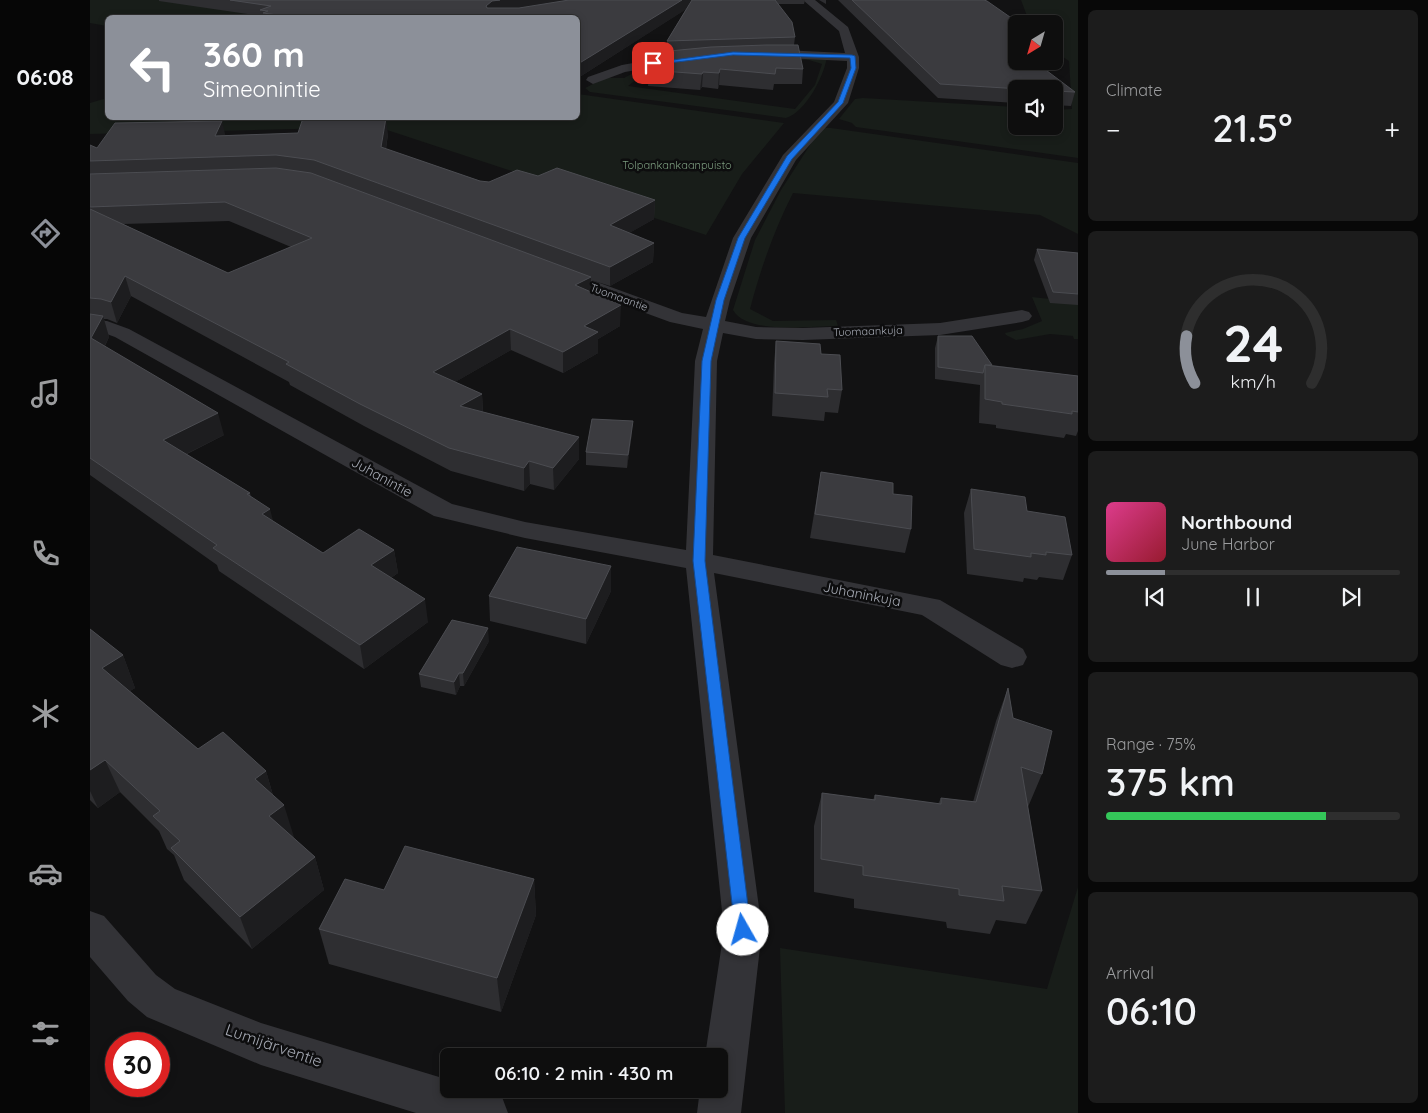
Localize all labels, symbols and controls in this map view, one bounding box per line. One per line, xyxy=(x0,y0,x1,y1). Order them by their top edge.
north arrow xyxy=(1008,15,1062,70)
map controls xyxy=(1008,15,1063,135)
text: 360 m xyxy=(203,32,305,76)
icon: left xyxy=(120,35,185,100)
pin xyxy=(632,42,674,84)
icon: arrive xyxy=(639,49,667,77)
text: 06:08 xyxy=(16,63,74,91)
text: Simeonintie xyxy=(203,75,321,103)
button: sound xyxy=(1008,80,1063,135)
text: Climate xyxy=(1106,80,1162,100)
text: 21.5° xyxy=(1212,104,1293,152)
text: − xyxy=(1106,112,1121,147)
text: + xyxy=(1384,112,1400,147)
park label: Tolpankankaanpuisto xyxy=(622,158,732,172)
icon: directions xyxy=(28,216,63,251)
street label: Tuomaantie xyxy=(588,280,650,314)
text: 24 xyxy=(1223,310,1283,375)
street label: Tuomaankuja xyxy=(833,323,903,339)
text: km/h xyxy=(1230,370,1276,392)
icon: music xyxy=(28,376,63,411)
street label: Juhanintie xyxy=(348,453,416,501)
text: Northbound xyxy=(1181,510,1292,534)
text: June Harbor xyxy=(1181,534,1275,554)
icon: phone xyxy=(28,536,63,571)
street label: Juhaninkuja xyxy=(821,578,903,610)
icon: previous xyxy=(1141,583,1169,611)
icon: pause xyxy=(1239,583,1267,611)
icon: next xyxy=(1337,583,1365,611)
icon: climate xyxy=(28,696,63,731)
text: Range · 75% xyxy=(1106,734,1196,754)
text: 375 km xyxy=(1106,758,1235,806)
icon: car xyxy=(28,856,63,891)
position arrow xyxy=(716,903,768,955)
text: Arrival xyxy=(1106,963,1154,983)
text: 06:10 xyxy=(1106,987,1197,1035)
icon: filters xyxy=(28,1016,63,1051)
street label: Lumijärventie xyxy=(223,1019,325,1071)
speed limit sign: 30 xyxy=(105,1032,170,1097)
text: 06:10 · 2 min · 430 m xyxy=(495,1061,673,1085)

